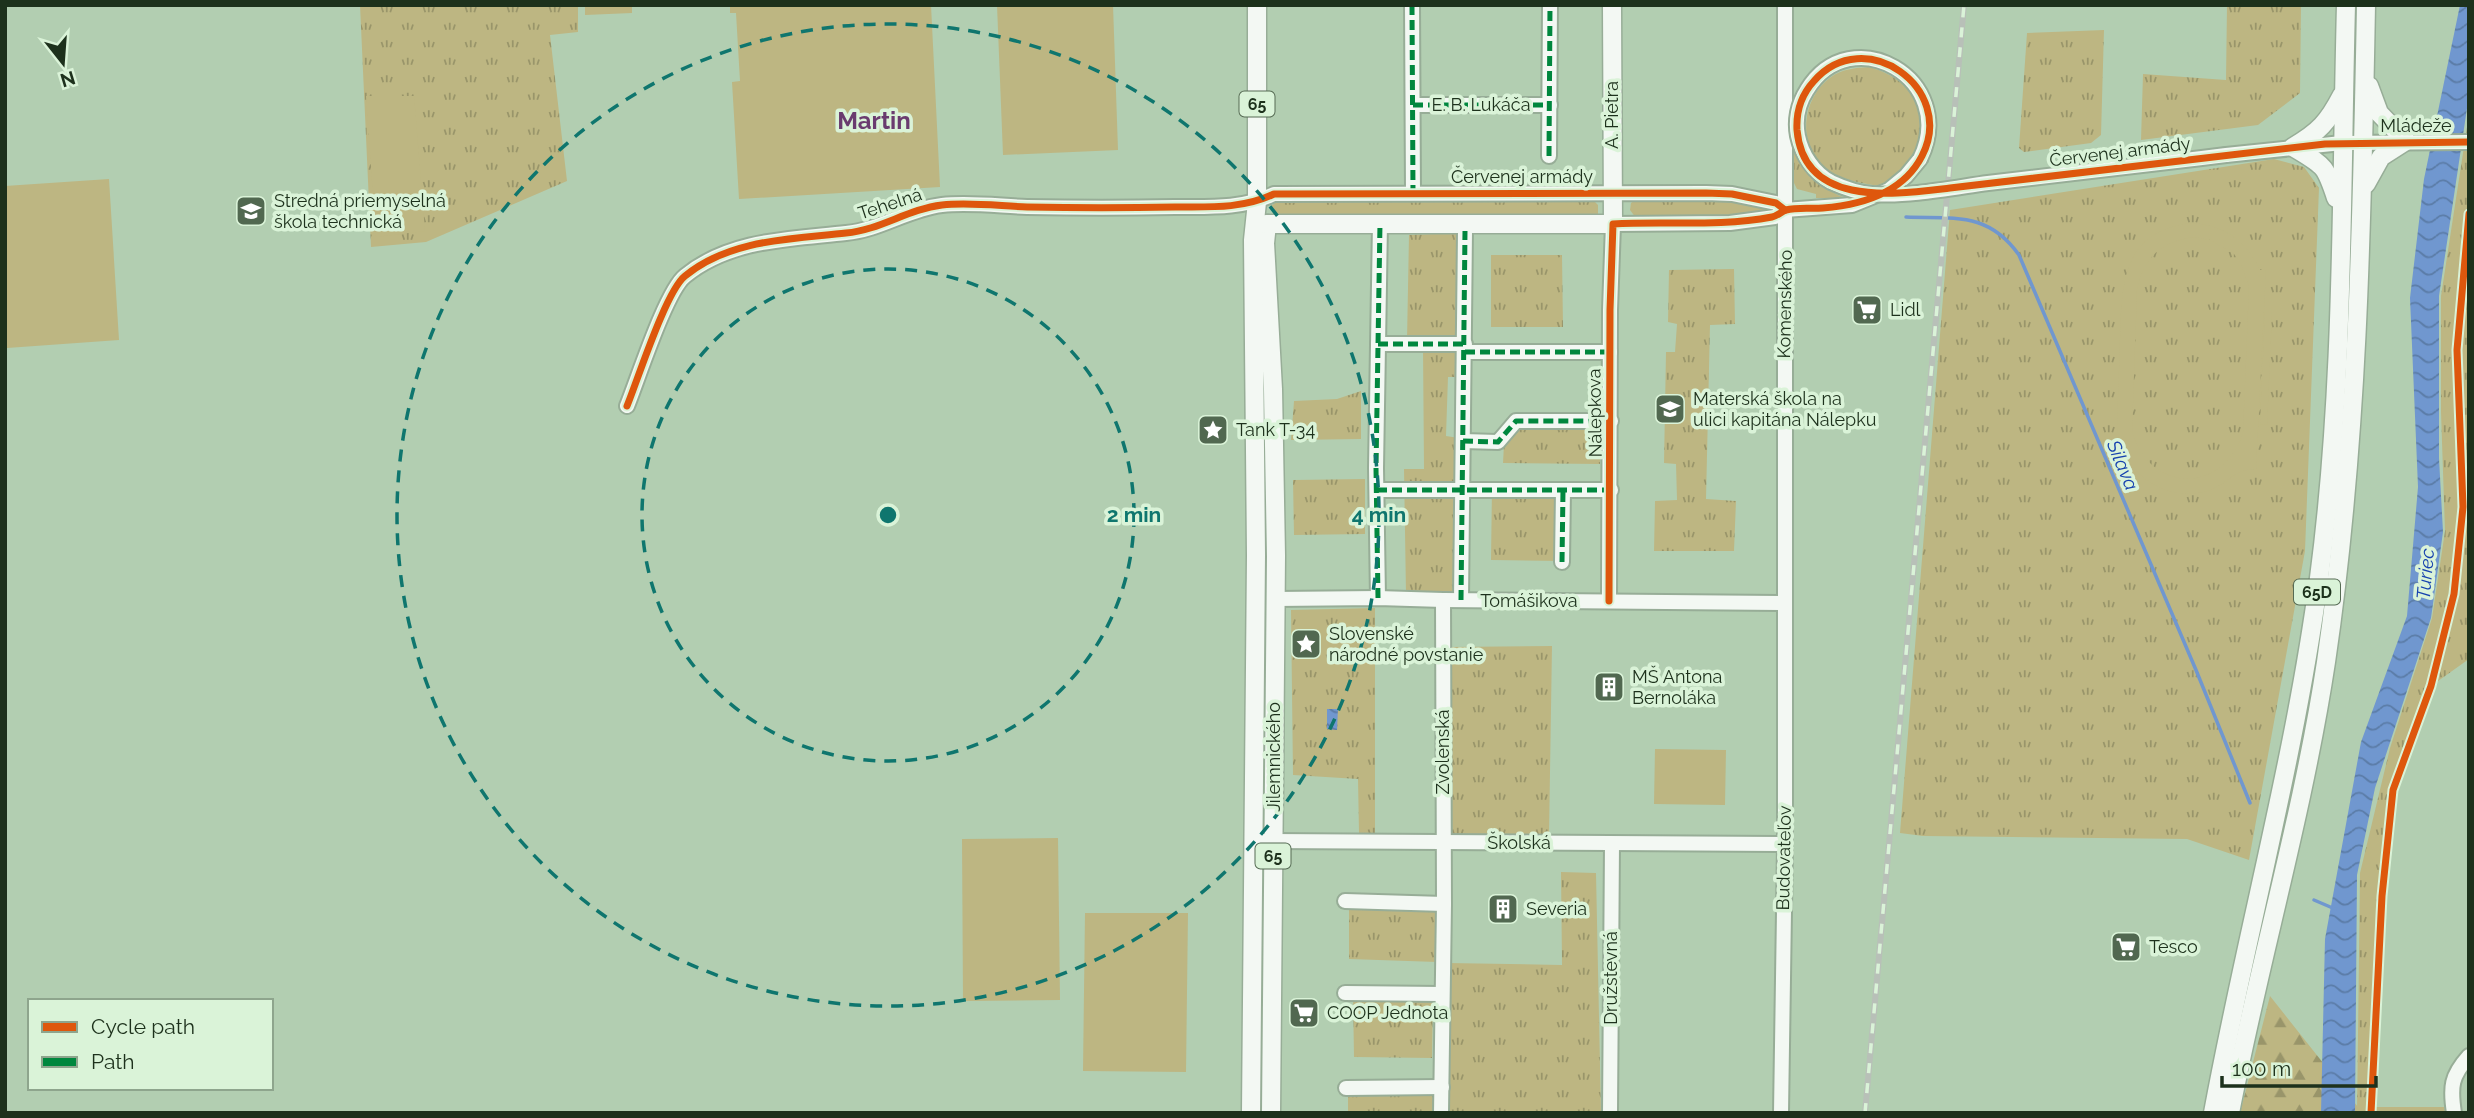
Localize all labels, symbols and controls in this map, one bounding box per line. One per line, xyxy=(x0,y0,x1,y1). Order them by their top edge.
north arrow xyxy=(28,28,98,98)
text: N xyxy=(58,67,78,92)
street label: A. Pietra xyxy=(1601,81,1622,149)
road number: 65 xyxy=(1240,92,1274,116)
street label: E. B. Lukáča xyxy=(1431,94,1531,115)
district label: Martin xyxy=(837,106,911,135)
street label: Mládeže xyxy=(2380,115,2452,136)
street label: Červenej armády xyxy=(2048,131,2192,171)
street label: Červenej armády xyxy=(1451,165,1593,187)
street label: Tehelná xyxy=(855,183,924,224)
place label: Stredná priemyselná škola technická xyxy=(274,190,446,232)
school or university icon: Stredná priemyselná škola technická xyxy=(234,194,268,228)
street label: Komenského xyxy=(1773,249,1796,359)
supermarket icon: Lidl xyxy=(1850,293,1884,327)
place label: Lidl xyxy=(1890,299,1921,320)
street label: Nálepkova xyxy=(1583,368,1606,458)
place label: Materská škola na ulici kapitána Nálepku xyxy=(1693,388,1876,430)
school or university icon: Materská škola na ulici kapitána Nálepku xyxy=(1653,392,1687,426)
place icon: Tank T-34 xyxy=(1196,413,1230,447)
place label: Tank T-34 xyxy=(1236,419,1315,440)
water label: Silava xyxy=(2102,436,2143,493)
text: 2 min xyxy=(1107,502,1161,527)
text: 4 min xyxy=(1352,502,1406,527)
centre of rings xyxy=(876,503,900,527)
water label: Turiec xyxy=(2412,548,2438,600)
road number: 65D xyxy=(2294,580,2340,604)
street label: Tomášikova xyxy=(1480,590,1578,611)
place label: Slovenské národné povstanie xyxy=(1329,623,1484,665)
place icon: Slovenské národné povstanie xyxy=(1289,627,1323,661)
place label: MŠ Antona Bernoláka xyxy=(1632,665,1722,708)
building icon: MŠ Antona Bernoláka xyxy=(1592,670,1626,704)
street label: Jilemnického xyxy=(1263,702,1284,812)
street label: Zvolenská xyxy=(1432,710,1453,794)
street label: Budovateľov xyxy=(1772,805,1795,911)
street label: Školská xyxy=(1487,831,1551,853)
road number: 65 xyxy=(1256,844,1290,869)
building icon: Severia xyxy=(1486,892,1520,926)
place label: Severia xyxy=(1526,898,1587,919)
supermarket icon: Tesco xyxy=(2109,930,2143,964)
street label: Družstevná xyxy=(1600,931,1621,1025)
place label: Tesco xyxy=(2149,936,2198,957)
supermarket icon: COOP Jednota xyxy=(1287,996,1321,1030)
legend xyxy=(28,999,273,1090)
place label: COOP Jednota xyxy=(1327,1002,1448,1023)
text: Cycle path xyxy=(91,1014,195,1039)
scale bar xyxy=(2222,1044,2376,1088)
text: Path xyxy=(91,1049,135,1074)
text: 100 m xyxy=(2232,1056,2291,1081)

